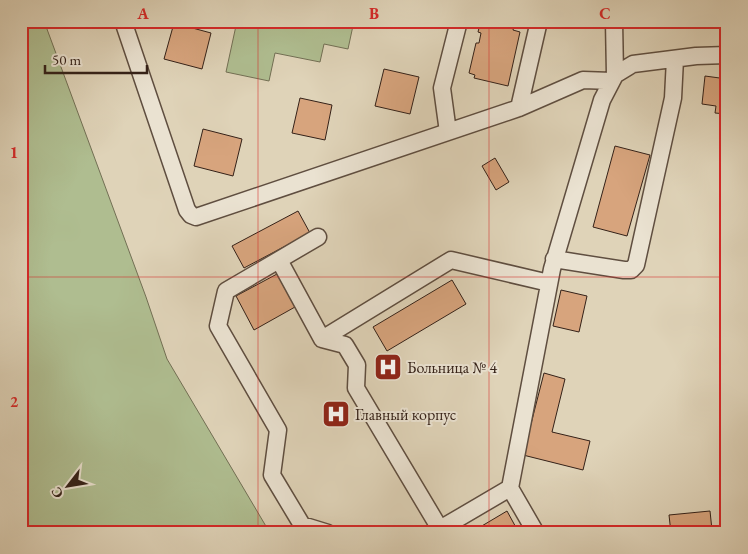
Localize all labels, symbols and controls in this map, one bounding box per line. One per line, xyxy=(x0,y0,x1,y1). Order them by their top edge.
text: A xyxy=(136,3,149,24)
text: B xyxy=(369,3,379,24)
text: C xyxy=(599,3,611,24)
scale bar xyxy=(45,42,148,74)
text: 50 m xyxy=(52,50,81,69)
text: 1 xyxy=(10,142,18,163)
hospital icon: Больница № 4 xyxy=(373,352,403,382)
place label: Больница № 4 xyxy=(407,357,497,378)
text: 2 xyxy=(10,391,19,412)
hospital icon: Главный корпус xyxy=(321,399,351,429)
place label: Главный корпус xyxy=(355,404,456,425)
north arrow xyxy=(42,462,92,512)
text: С xyxy=(47,484,67,502)

